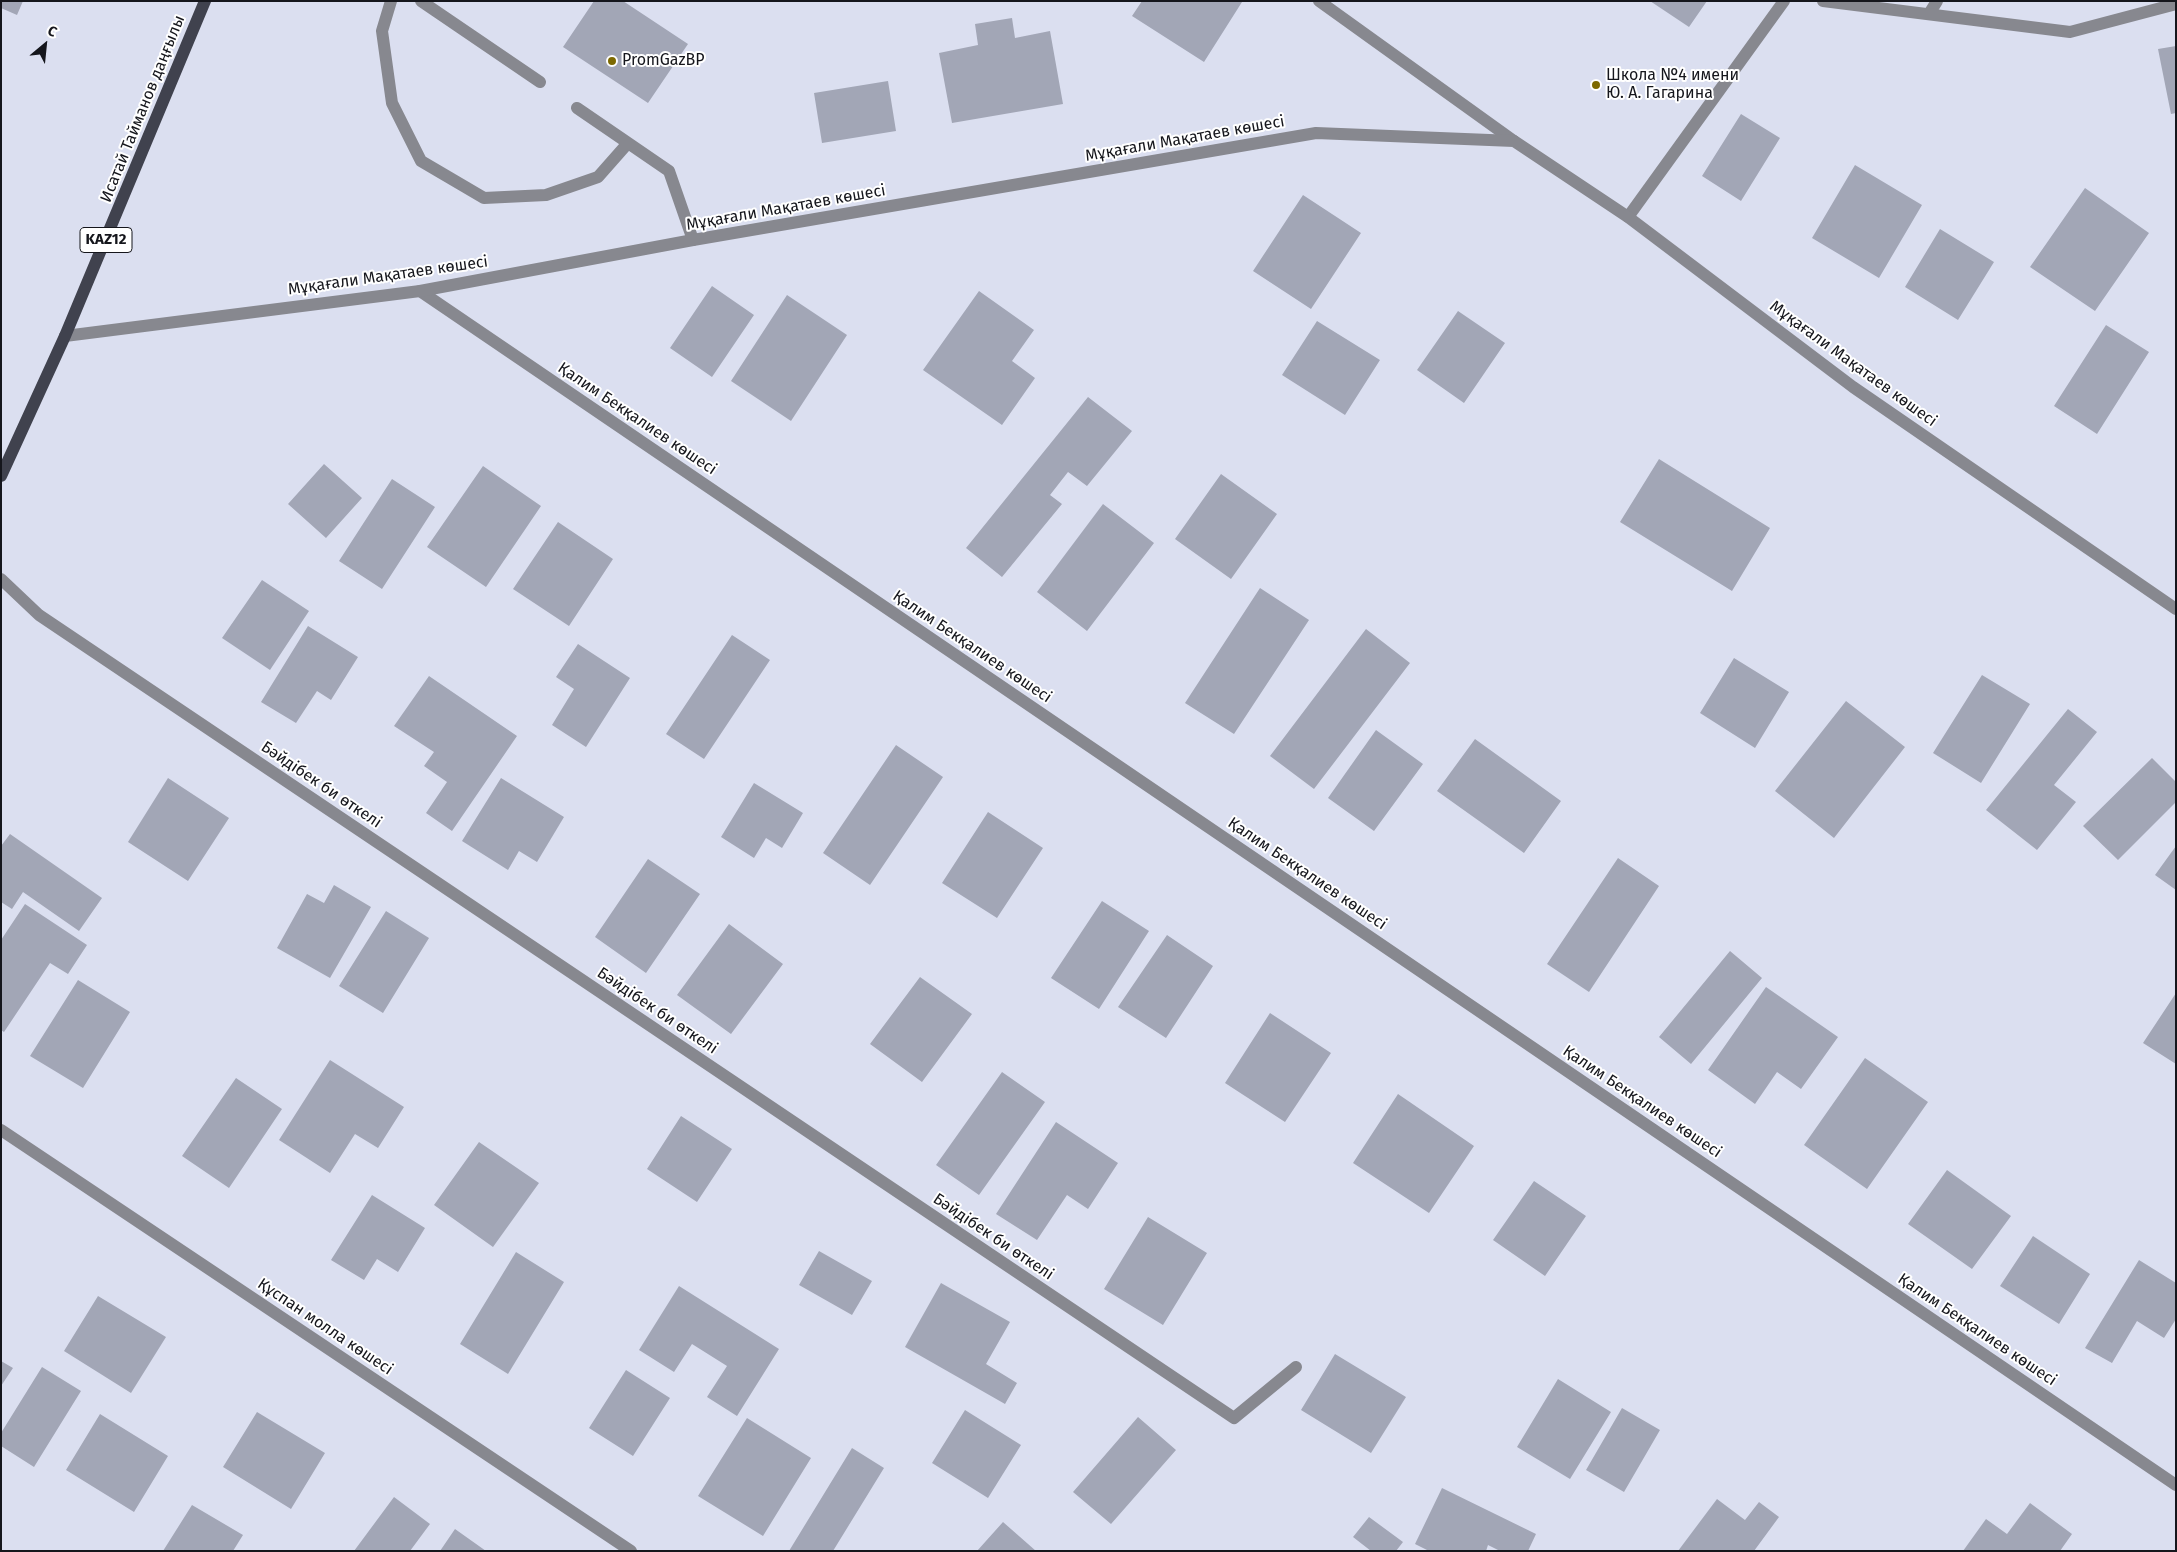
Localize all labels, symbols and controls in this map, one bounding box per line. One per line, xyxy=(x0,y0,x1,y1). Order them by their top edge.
street label: Исатай Тайманов даңғылы xyxy=(97,13,189,205)
north arrow xyxy=(20,20,70,70)
text: С xyxy=(45,22,60,41)
place label: PromGazBP xyxy=(622,51,705,71)
marker: PromGazBP xyxy=(606,55,618,67)
place label: Школа №4 имени Ю. А. Гагарина xyxy=(1606,66,1739,104)
marker: Школа №4 имени Ю. А. Гагарина xyxy=(1590,79,1602,91)
street label: Мұқағали Мақатаев көшесі xyxy=(1084,112,1286,166)
street label: Мұқағали Мақатаев көшесі xyxy=(685,181,887,235)
road number: KAZ12 xyxy=(80,228,132,252)
street label: Мұқағали Мақатаев көшесі xyxy=(287,252,489,300)
street label: Мұқағали Мақатаев көшесі xyxy=(1766,297,1940,431)
street label: Қалим Бекқалиев көшесі xyxy=(554,359,720,479)
street label: Қалим Бекқалиев көшесі xyxy=(889,587,1055,707)
street label: Бәйдібек би өткелі xyxy=(257,738,385,832)
street label: Қалим Бекқалиев көшесі xyxy=(1224,814,1390,934)
street label: Бәйдібек би өткелі xyxy=(593,964,721,1058)
street label: Қалим Бекқалиев көшесі xyxy=(1559,1042,1725,1162)
street label: Бәйдібек би өткелі xyxy=(929,1190,1057,1284)
street label: Қалим Бекқалиев көшесі xyxy=(1894,1270,2060,1390)
street label: Құспан молла көшесі xyxy=(254,1275,396,1379)

